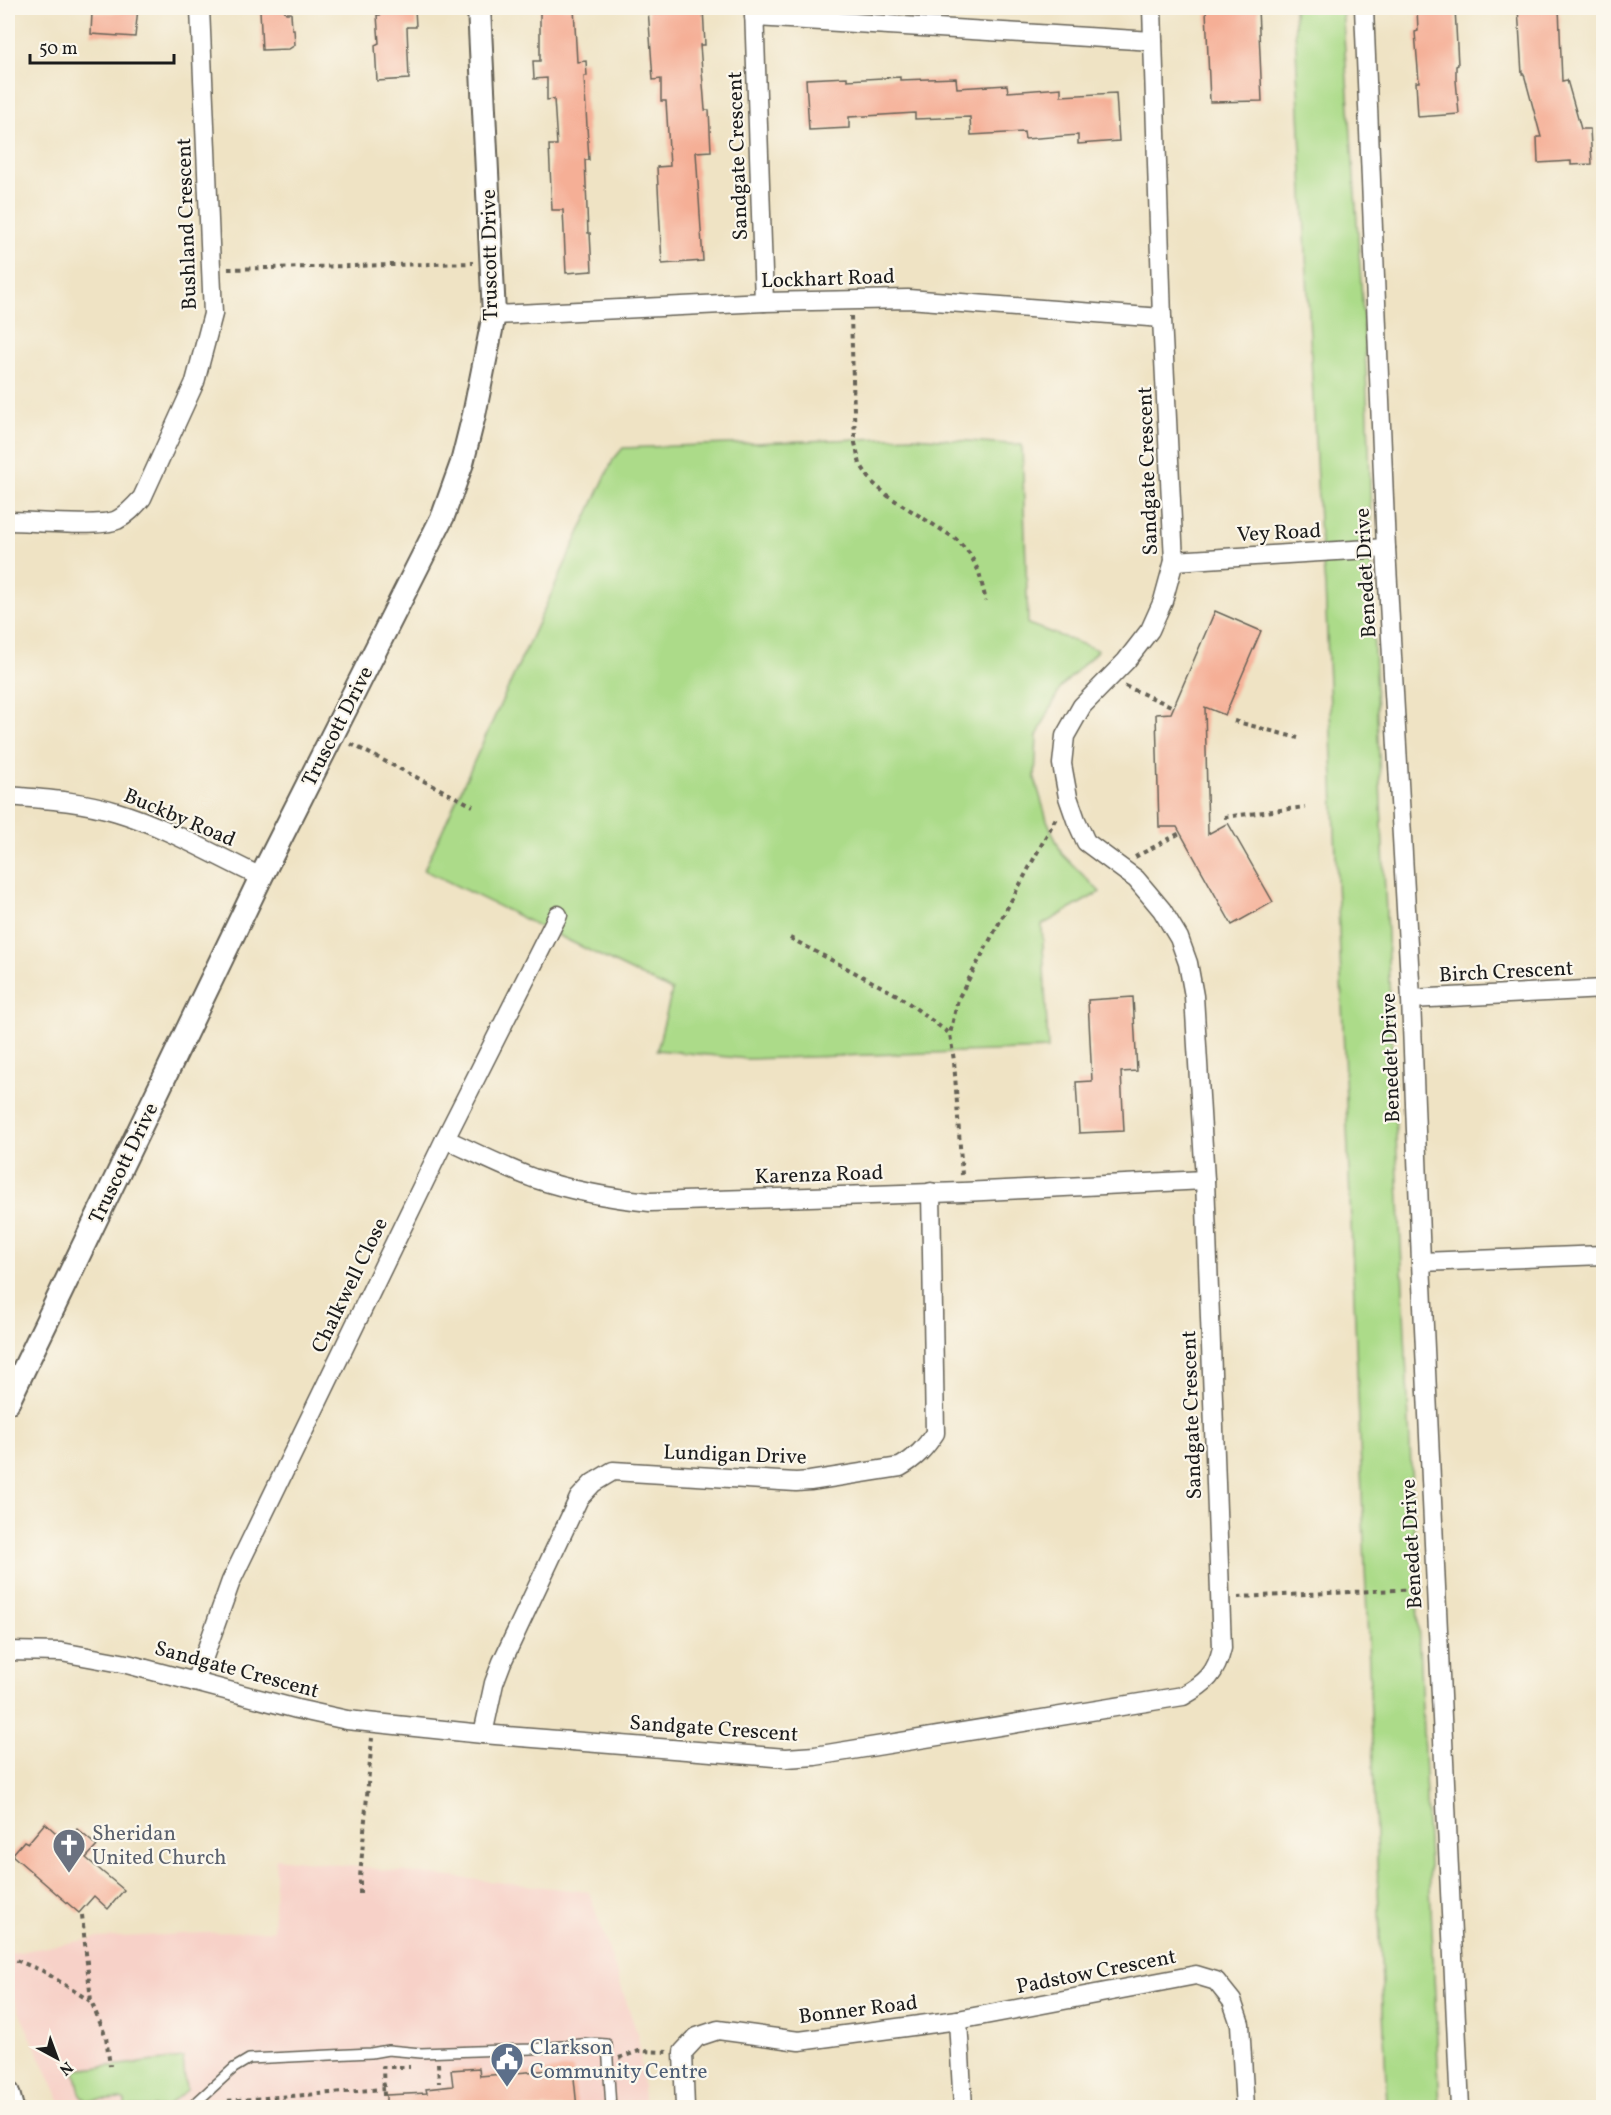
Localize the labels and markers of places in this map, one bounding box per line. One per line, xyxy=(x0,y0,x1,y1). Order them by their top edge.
place label: Sheridan United Church xyxy=(92,1820,226,1873)
church icon: Sheridan United Church xyxy=(51,1827,87,1874)
place label: Clarkson Community Centre xyxy=(530,2034,707,2087)
public building icon: Clarkson Community Centre xyxy=(489,2041,525,2088)

